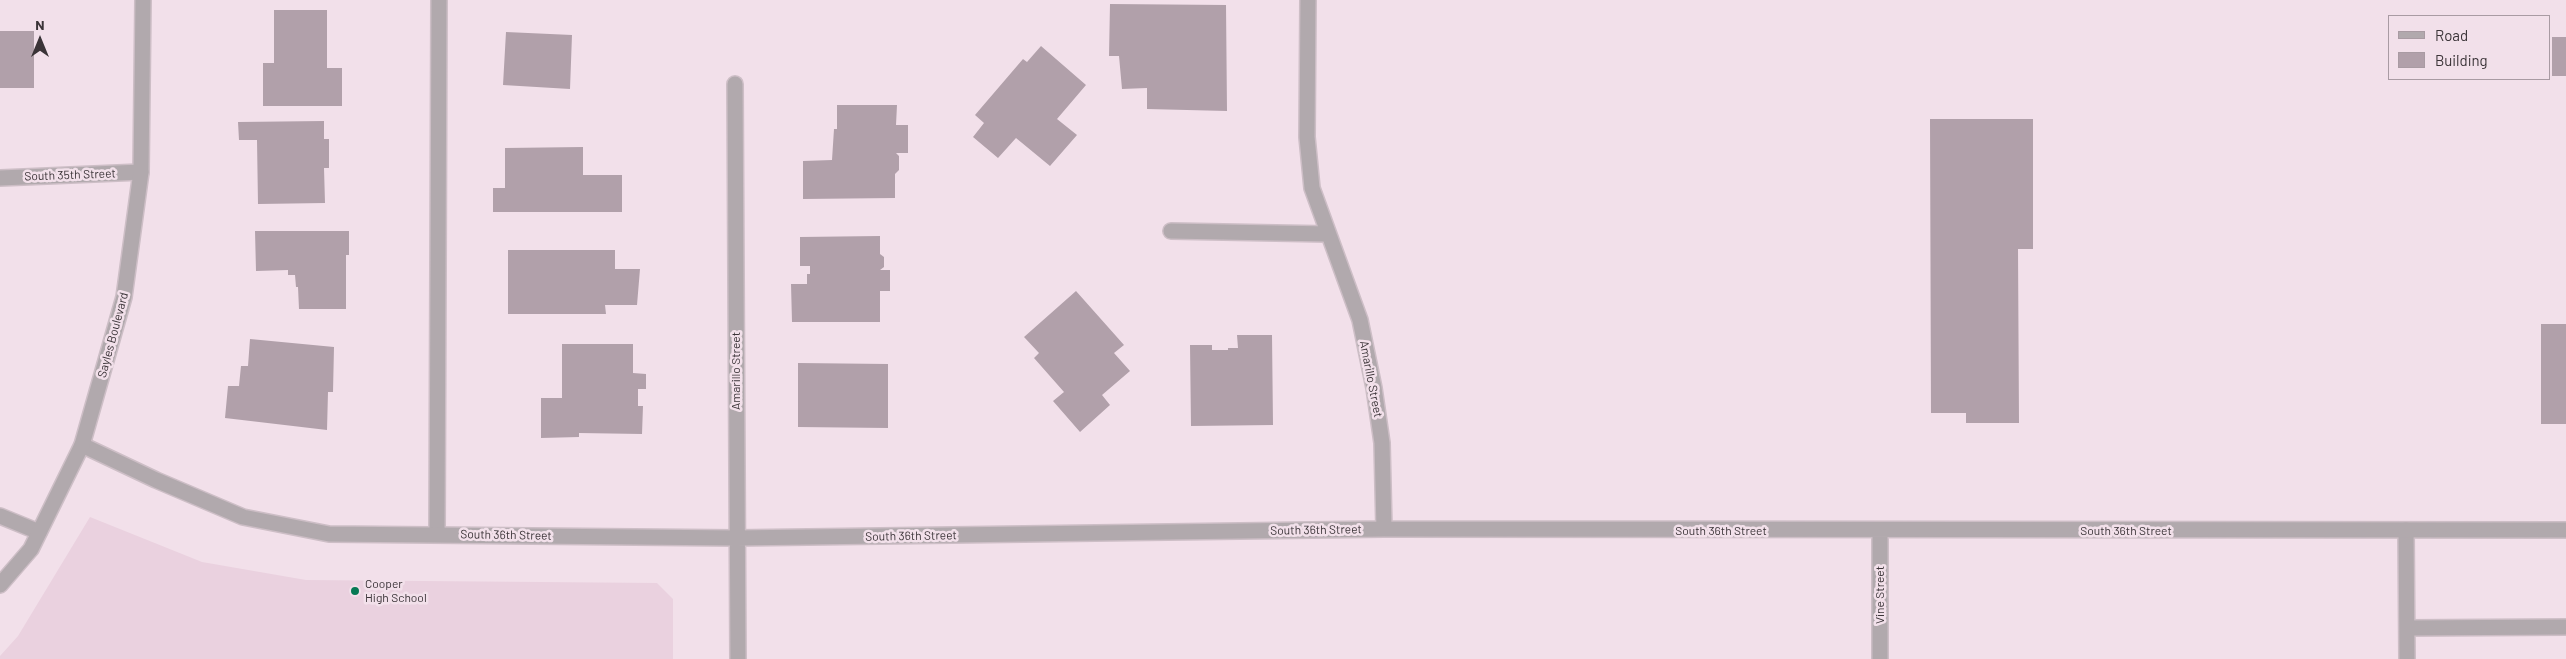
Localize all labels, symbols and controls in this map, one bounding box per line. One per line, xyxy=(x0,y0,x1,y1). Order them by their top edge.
north arrow xyxy=(15,15,65,65)
legend xyxy=(2388,15,2551,80)
text: N xyxy=(35,16,45,33)
text: Road xyxy=(2435,26,2468,44)
text: Building xyxy=(2435,51,2488,69)
street label: South 35th Street xyxy=(24,166,116,184)
street label: Sayles Boulevard xyxy=(95,291,131,379)
street label: Amarillo Street xyxy=(729,332,743,410)
street label: Amarillo Street xyxy=(1356,339,1386,419)
street label: South 36th Street xyxy=(1270,522,1362,538)
street label: South 36th Street xyxy=(1675,524,1767,538)
street label: South 36th Street xyxy=(2080,524,2172,538)
street label: South 36th Street xyxy=(460,527,552,543)
street label: South 36th Street xyxy=(865,528,957,544)
street label: Vine Street xyxy=(1873,566,1887,624)
place label: Cooper High School xyxy=(365,577,427,605)
marker: Cooper High School xyxy=(349,585,361,597)

